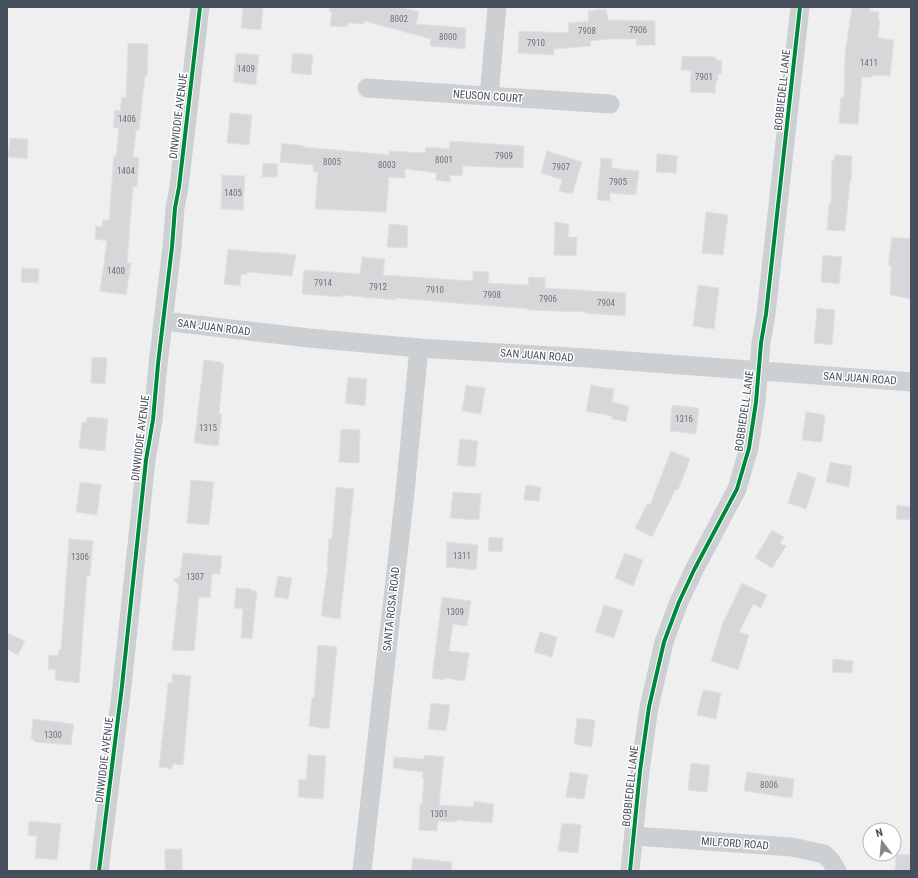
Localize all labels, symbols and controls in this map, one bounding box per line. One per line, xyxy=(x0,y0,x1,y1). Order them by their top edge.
house number: 8002 xyxy=(390,14,408,24)
house number: 7906 xyxy=(629,25,647,35)
house number: 7908 xyxy=(578,26,596,36)
house number: 8000 xyxy=(439,32,457,42)
house number: 7910 xyxy=(527,38,545,48)
street label: BOBBIEDELL LANE xyxy=(772,48,793,131)
house number: 1411 xyxy=(860,58,878,68)
house number: 1409 xyxy=(237,64,255,74)
street label: DINWIDDIE AVENUE xyxy=(167,72,190,160)
house number: 7901 xyxy=(695,72,713,82)
street label: NEUSON COURT xyxy=(452,88,524,105)
house number: 1406 xyxy=(118,114,136,124)
house number: 7909 xyxy=(495,151,513,161)
house number: 8001 xyxy=(435,155,453,165)
house number: 8005 xyxy=(323,157,341,167)
house number: 8003 xyxy=(378,160,396,170)
house number: 7907 xyxy=(552,162,570,172)
house number: 1404 xyxy=(117,166,135,176)
house number: 7905 xyxy=(609,177,627,187)
house number: 1405 xyxy=(224,188,242,198)
house number: 1400 xyxy=(107,266,125,276)
house number: 7914 xyxy=(314,278,332,288)
house number: 7912 xyxy=(369,282,387,292)
house number: 7910 xyxy=(426,285,444,295)
house number: 7908 xyxy=(483,290,501,300)
house number: 7906 xyxy=(539,294,557,304)
house number: 7904 xyxy=(597,298,615,308)
street label: SAN JUAN ROAD xyxy=(177,317,251,338)
street label: SAN JUAN ROAD xyxy=(500,346,574,365)
street label: BOBBIEDELL LANE xyxy=(732,369,757,452)
street label: SAN JUAN ROAD xyxy=(823,369,897,388)
street label: DINWIDDIE AVENUE xyxy=(129,394,152,482)
house number: 1316 xyxy=(675,414,693,424)
house number: 1315 xyxy=(199,423,217,433)
house number: 1311 xyxy=(453,551,471,561)
house number: 1306 xyxy=(71,552,89,562)
street label: SANTA ROSA ROAD xyxy=(381,566,402,652)
house number: 1307 xyxy=(186,572,204,582)
house number: 1309 xyxy=(446,607,464,617)
street label: DINWIDDIE AVENUE xyxy=(93,716,116,804)
house number: 1300 xyxy=(44,730,62,740)
street label: BOBBIEDELL LANE xyxy=(620,744,641,827)
house number: 8006 xyxy=(760,780,778,790)
house number: 1301 xyxy=(430,809,448,819)
north arrow xyxy=(862,822,902,862)
text: N xyxy=(874,826,885,840)
street label: MILFORD ROAD xyxy=(701,835,769,852)

